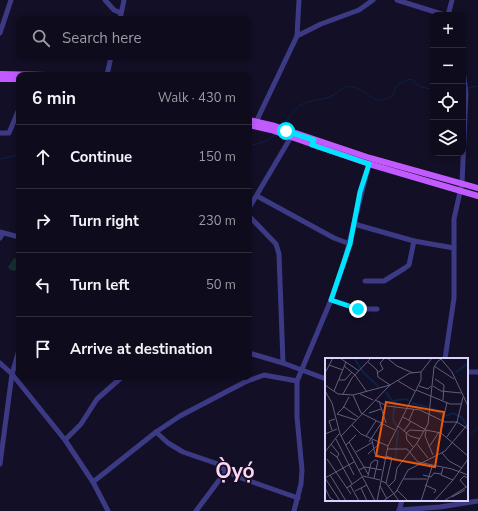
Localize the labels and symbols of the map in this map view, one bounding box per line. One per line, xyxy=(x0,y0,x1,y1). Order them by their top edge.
route start xyxy=(277,122,295,140)
route end xyxy=(349,300,367,318)
inset map xyxy=(325,358,468,501)
district label: Ọ̀yọ́ xyxy=(215,457,255,485)

